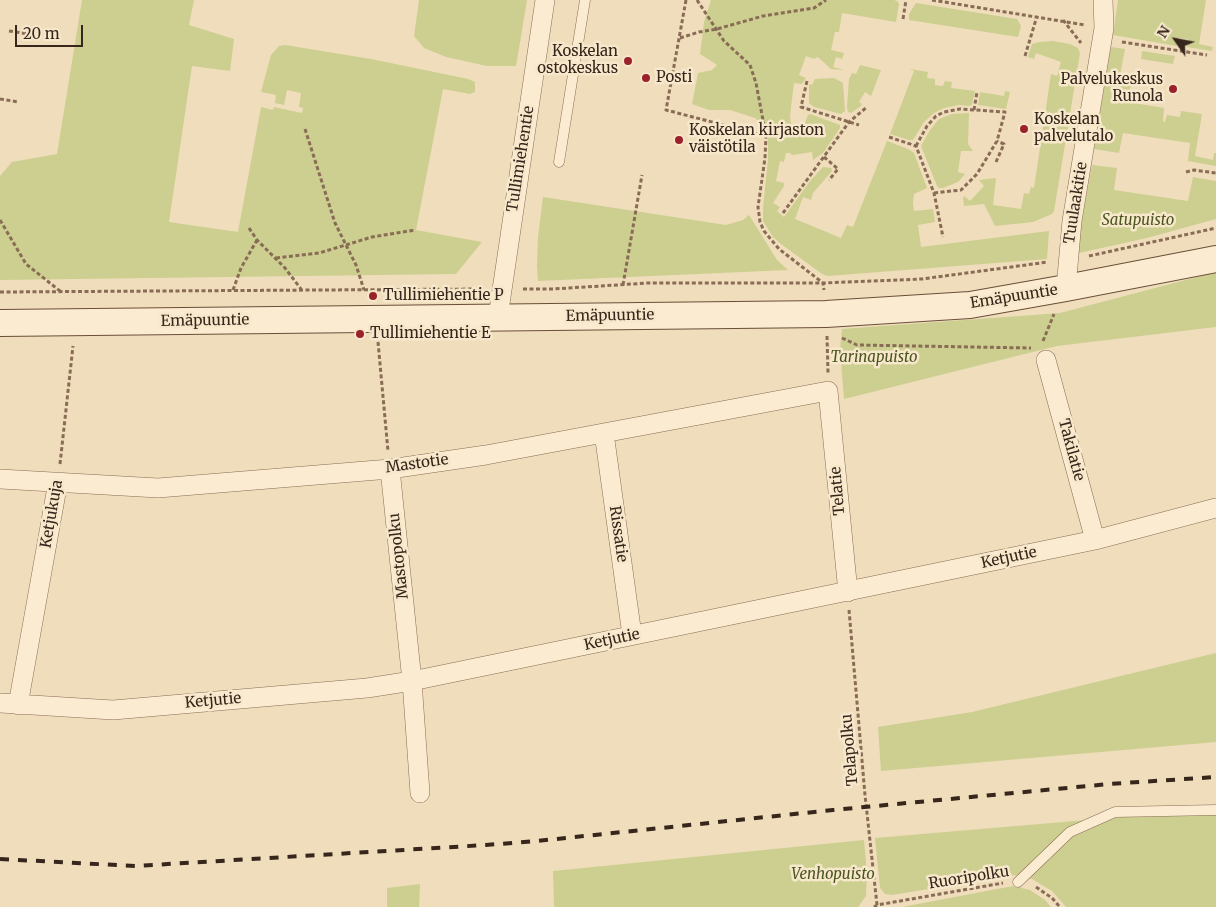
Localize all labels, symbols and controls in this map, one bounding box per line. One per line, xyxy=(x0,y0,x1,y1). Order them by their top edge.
scale bar xyxy=(18,15,85,47)
north arrow xyxy=(1151,15,1201,65)
text: N xyxy=(1153,22,1174,41)
text: 20 m xyxy=(23,24,60,43)
place label: Koskelan ostokeskus xyxy=(537,43,618,78)
marker: Koskelan ostokeskus xyxy=(622,55,634,67)
place label: Posti xyxy=(656,69,692,87)
place label: Palvelukeskus Runola xyxy=(1061,71,1163,106)
marker: Posti xyxy=(640,72,652,84)
marker: Palvelukeskus Runola xyxy=(1167,83,1179,95)
street label: Tullimiehentie xyxy=(504,105,538,213)
place label: Koskelan palvelutalo xyxy=(1034,111,1113,146)
place label: Koskelan kirjaston väistötila xyxy=(689,122,824,157)
marker: Koskelan palvelutalo xyxy=(1018,123,1030,135)
marker: Koskelan kirjaston väistötila xyxy=(673,134,685,146)
street label: Tuulaakitie xyxy=(1061,161,1091,245)
park label: Satupuisto xyxy=(1102,212,1174,230)
street label: Emäpuuntie xyxy=(969,281,1059,313)
place label: Tullimiehentie P xyxy=(383,287,504,305)
marker: Tullimiehentie P xyxy=(367,290,379,302)
street label: Emäpuuntie xyxy=(566,306,654,326)
street label: Emäpuuntie xyxy=(161,311,249,331)
place label: Tullimiehentie E xyxy=(370,325,490,343)
marker: Tullimiehentie E xyxy=(354,328,366,340)
park label: Tarinapuisto xyxy=(831,349,917,367)
street label: Takilatie xyxy=(1054,417,1088,483)
street label: Mastotie xyxy=(384,451,450,477)
street label: Telatie xyxy=(827,466,849,516)
street label: Ketjukuja xyxy=(37,478,67,550)
street label: Rissatie xyxy=(605,505,631,563)
street label: Mastopolku xyxy=(386,512,412,600)
street label: Ketjutie xyxy=(979,543,1039,573)
street label: Ketjutie xyxy=(582,625,642,655)
street label: Ketjutie xyxy=(184,690,242,712)
street label: Telapolku xyxy=(838,713,862,787)
street label: Ruoripolku xyxy=(927,863,1011,893)
park label: Venhopuisto xyxy=(791,866,875,884)

